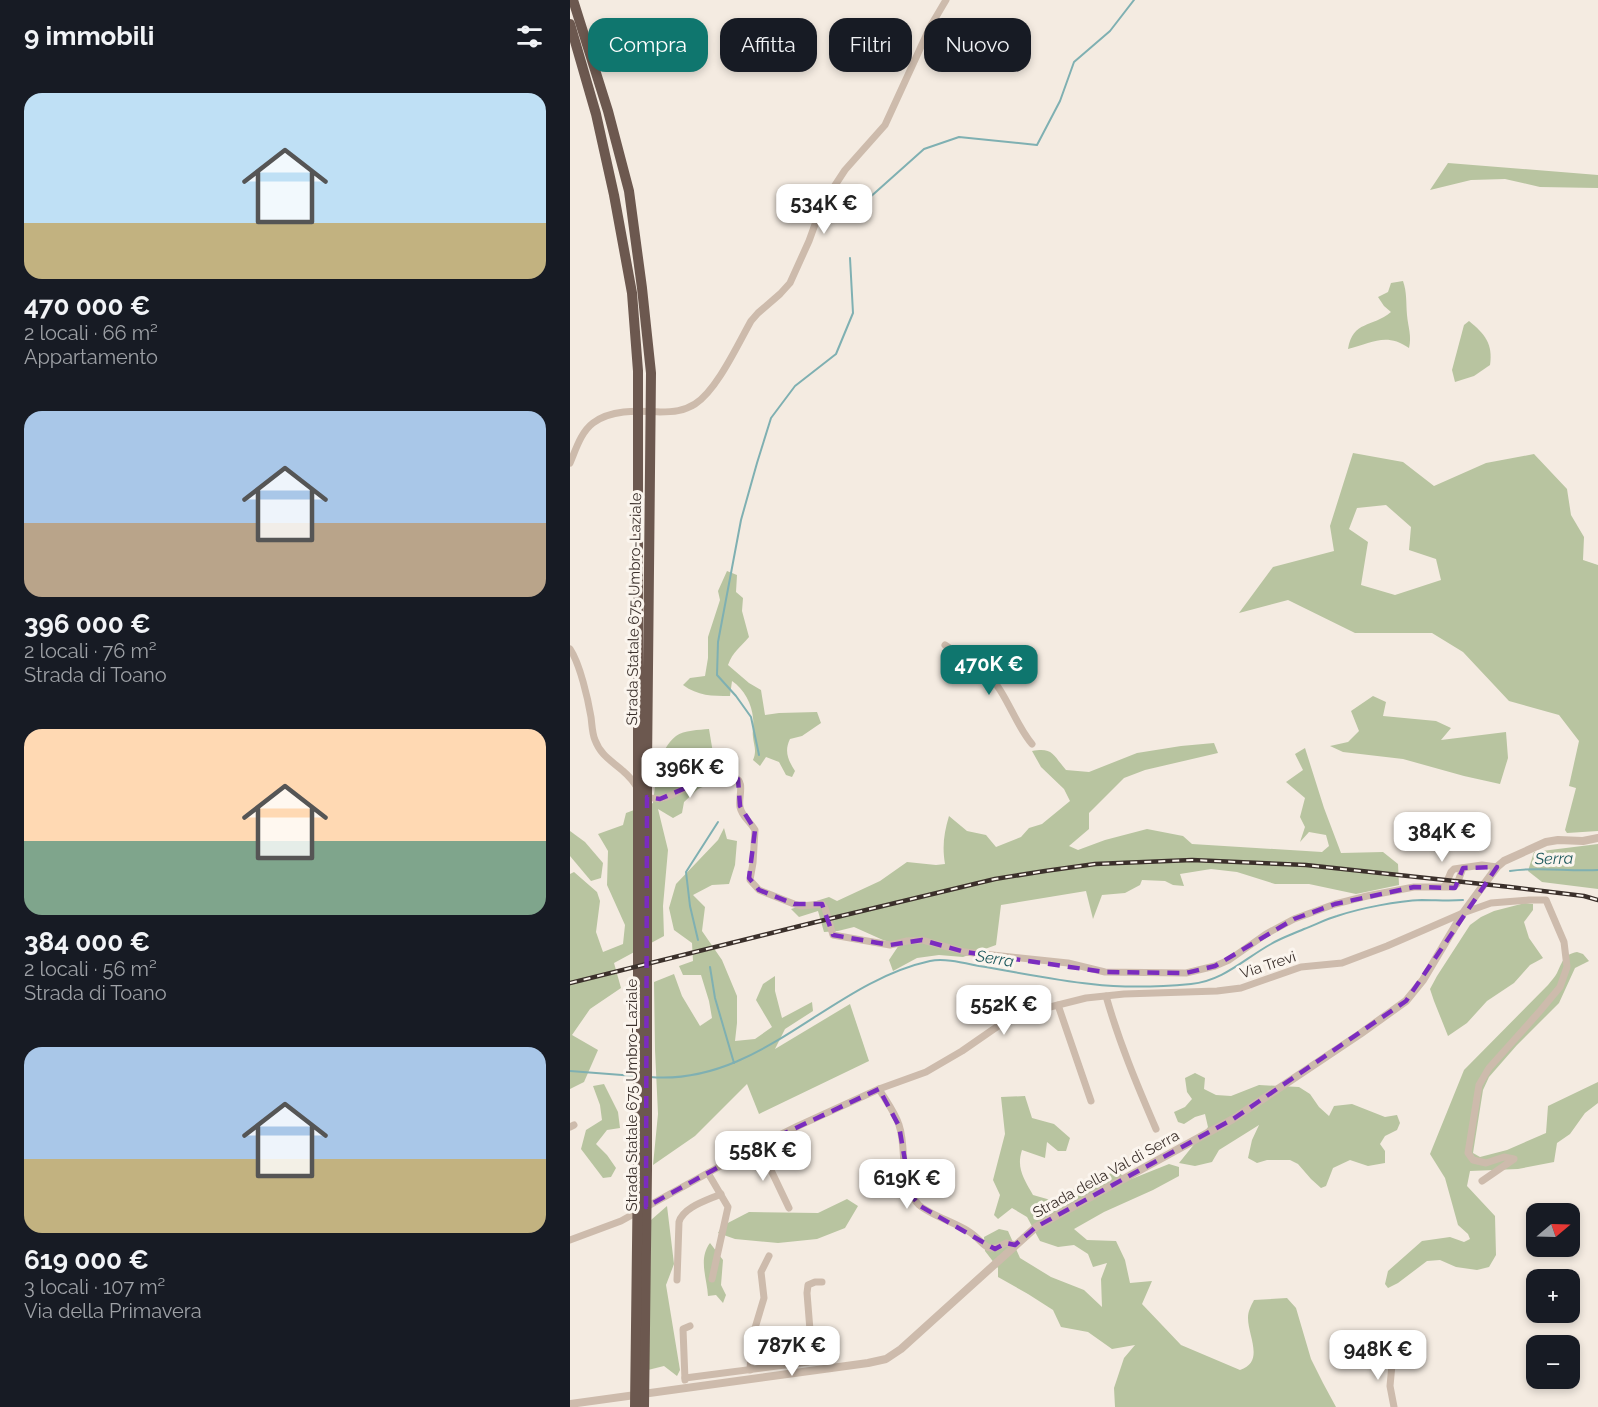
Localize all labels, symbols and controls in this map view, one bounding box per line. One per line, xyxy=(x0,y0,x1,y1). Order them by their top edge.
chip: Compra xyxy=(588,18,708,72)
chip: Affitta xyxy=(720,18,817,72)
chip: Filtri xyxy=(829,18,912,72)
chip: Nuovo xyxy=(924,18,1031,72)
icon: filters xyxy=(513,20,546,53)
text: 9 immobili xyxy=(24,21,154,51)
icon: home xyxy=(231,132,339,240)
pin: 534K € xyxy=(775,184,873,235)
text: 534K € xyxy=(790,191,858,215)
text: 470 000 € xyxy=(24,291,151,321)
text: 2 locali · 66 m² xyxy=(24,321,158,345)
text: Appartamento xyxy=(24,345,158,369)
icon: home xyxy=(231,450,339,558)
street label: Strada Statale 675 Umbro-Laziale xyxy=(623,492,645,726)
text: 396 000 € xyxy=(24,609,151,639)
text: 2 locali · 76 m² xyxy=(24,639,157,663)
pin: 470K € xyxy=(940,645,1038,696)
text: 470K € xyxy=(955,652,1023,676)
text: Strada di Toano xyxy=(24,663,167,687)
pin: 396K € xyxy=(641,748,739,799)
text: 396K € xyxy=(656,755,724,779)
icon: home xyxy=(231,768,339,876)
pin: 384K € xyxy=(1393,812,1491,863)
text: 384K € xyxy=(1408,819,1476,843)
water label: Serra xyxy=(1534,849,1574,868)
text: 384 000 € xyxy=(24,927,150,957)
water label: Serra xyxy=(974,946,1016,971)
street label: Via Trevi xyxy=(1238,948,1298,982)
text: 2 locali · 56 m² xyxy=(24,957,157,981)
street label: Strada Statale 675 Umbro-Laziale xyxy=(623,978,641,1211)
text: Strada di Toano xyxy=(24,981,167,1005)
pin: 552K € xyxy=(955,985,1053,1036)
text: 552K € xyxy=(970,992,1038,1016)
icon: home xyxy=(231,1086,339,1194)
street label: Strada della Val di Serra xyxy=(1030,1126,1182,1222)
pin: 558K € xyxy=(714,1131,812,1182)
text: 558K € xyxy=(729,1138,797,1162)
pin: 619K € xyxy=(858,1159,956,1210)
text: 619K € xyxy=(873,1166,941,1190)
north arrow xyxy=(1526,1203,1580,1257)
map controls xyxy=(1526,1203,1580,1389)
text: 619 000 € xyxy=(24,1245,149,1275)
button: + xyxy=(1526,1269,1580,1323)
text: 3 locali · 107 m² xyxy=(24,1275,165,1299)
text: Via della Primavera xyxy=(24,1299,202,1323)
pin: 787K € xyxy=(743,1326,841,1377)
pin: 948K € xyxy=(1329,1330,1427,1381)
text: 787K € xyxy=(758,1333,826,1357)
button: − xyxy=(1526,1335,1580,1389)
text: 948K € xyxy=(1343,1337,1413,1361)

